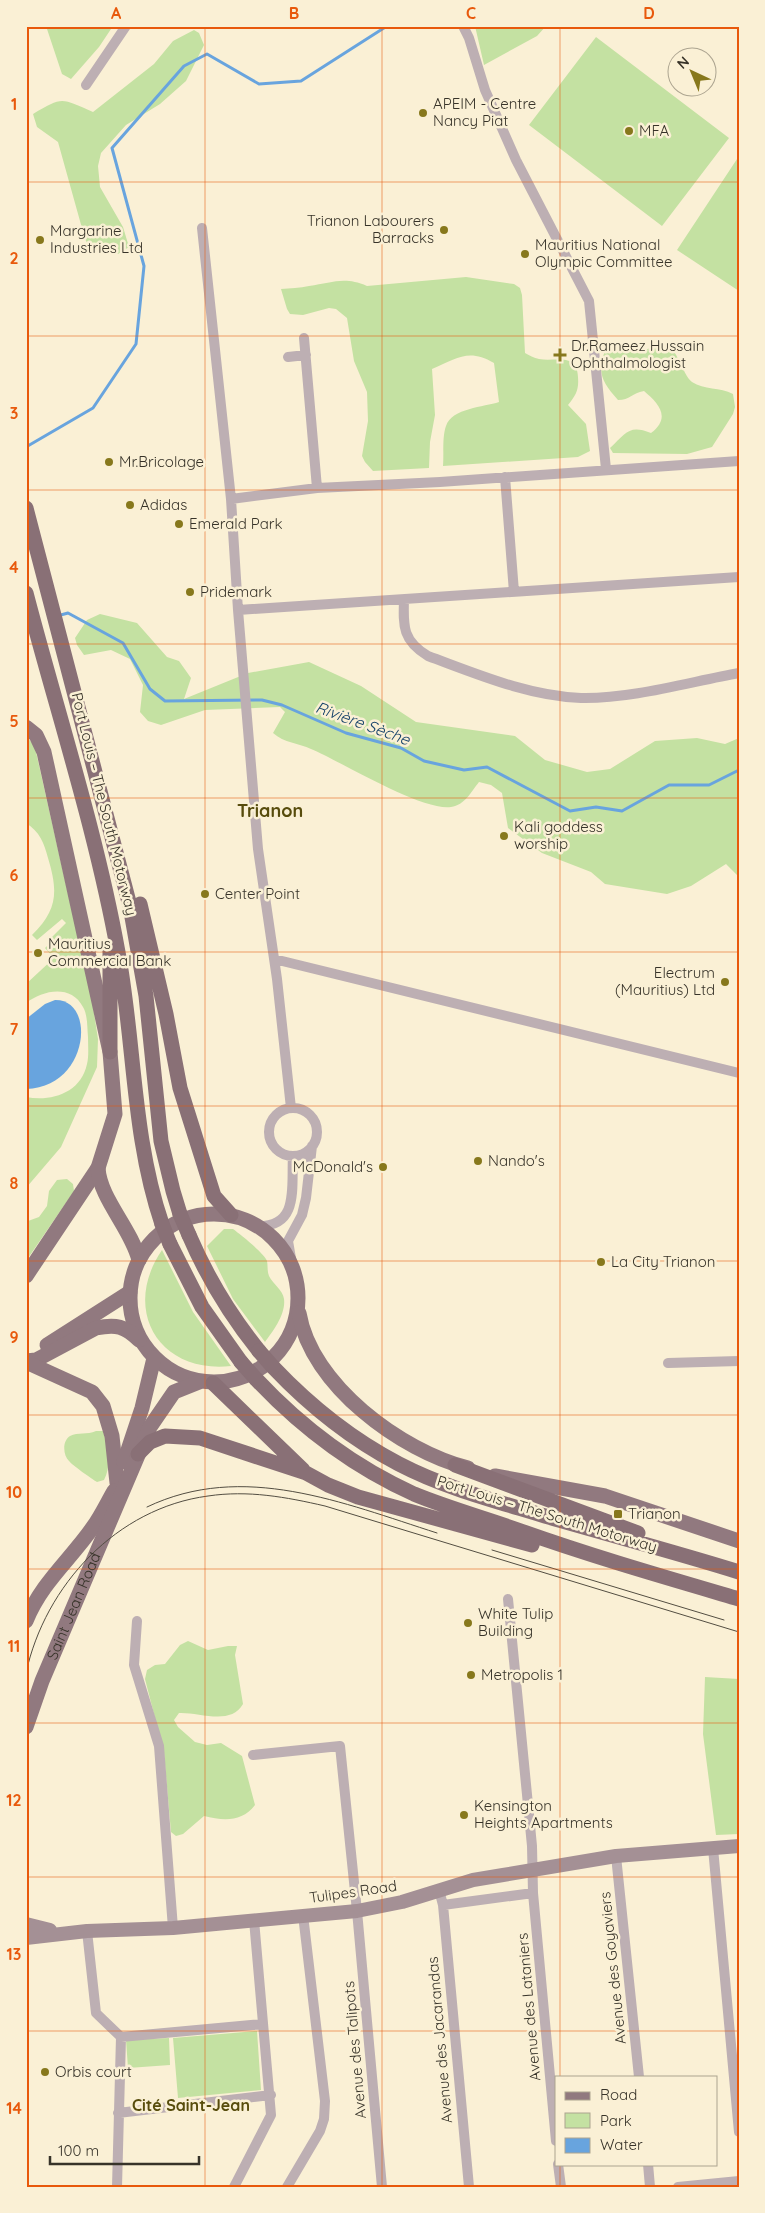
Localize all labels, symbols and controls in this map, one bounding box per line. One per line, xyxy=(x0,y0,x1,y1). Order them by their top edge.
text: A xyxy=(111,3,122,23)
text: B xyxy=(289,3,299,23)
text: C xyxy=(466,3,476,23)
text: D xyxy=(643,3,655,23)
north arrow xyxy=(668,48,718,98)
text: N xyxy=(673,53,693,73)
text: 1 xyxy=(11,94,17,114)
place label: APEIM - Centre Nancy Piat xyxy=(433,94,536,130)
marker: APEIM - Centre Nancy Piat xyxy=(417,107,429,119)
place label: MFA xyxy=(639,121,669,140)
marker: MFA xyxy=(623,125,635,137)
place label: Trianon Labourers Barracks xyxy=(307,211,434,247)
place label: Margarine Industries Ltd xyxy=(50,221,143,257)
marker: Trianon Labourers Barracks xyxy=(438,224,450,236)
marker: Margarine Industries Ltd xyxy=(34,234,46,246)
place label: Mauritius National Olympic Committee xyxy=(535,235,673,271)
text: 2 xyxy=(9,248,19,268)
marker: Mauritius National Olympic Committee xyxy=(519,248,531,260)
place label: Dr.Rameez Hussain Ophthalmologist xyxy=(571,336,704,372)
marker: Dr.Rameez Hussain Ophthalmologist xyxy=(553,348,567,362)
text: 3 xyxy=(10,403,18,423)
place label: Mr.Bricolage xyxy=(119,452,204,471)
marker: Mr.Bricolage xyxy=(103,456,115,468)
place label: Adidas xyxy=(140,495,187,514)
marker: Adidas xyxy=(124,499,136,511)
place label: Emerald Park xyxy=(189,514,283,533)
marker: Emerald Park xyxy=(173,518,185,530)
text: 4 xyxy=(9,557,19,577)
place label: Pridemark xyxy=(200,582,272,601)
marker: Pridemark xyxy=(184,586,196,598)
street label: Port Louis – The South Motorway xyxy=(68,690,141,917)
water label: Rivière Sèche xyxy=(313,697,414,750)
text: 5 xyxy=(9,711,19,731)
district label: Trianon xyxy=(237,799,303,822)
place label: Kali goddess worship xyxy=(514,817,603,853)
marker: Kali goddess worship xyxy=(498,830,510,842)
text: 6 xyxy=(10,865,19,885)
place label: Center Point xyxy=(215,884,300,903)
marker: Center Point xyxy=(199,888,211,900)
place label: Mauritius Commercial Bank xyxy=(48,934,171,970)
marker: Mauritius Commercial Bank xyxy=(32,947,44,959)
place label: Electrum (Mauritius) Ltd xyxy=(615,963,715,999)
marker: Electrum (Mauritius) Ltd xyxy=(719,976,731,988)
text: 7 xyxy=(10,1019,19,1039)
place label: Nando's xyxy=(488,1151,545,1170)
marker: Nando's xyxy=(472,1155,484,1167)
place label: McDonald's xyxy=(293,1157,373,1176)
marker: McDonald's xyxy=(377,1161,389,1173)
text: 8 xyxy=(10,1173,19,1193)
place label: La City Trianon xyxy=(611,1252,716,1271)
marker: La City Trianon xyxy=(595,1256,607,1268)
text: 9 xyxy=(9,1327,19,1347)
street label: Port Louis – The South Motorway xyxy=(435,1471,660,1556)
text: 10 xyxy=(6,1482,22,1502)
place label: Trianon xyxy=(628,1504,681,1523)
marker: Trianon xyxy=(612,1508,624,1520)
street label: Saint Jean Road xyxy=(42,1549,105,1663)
place label: White Tulip Building xyxy=(478,1604,553,1640)
marker: White Tulip Building xyxy=(462,1617,474,1629)
text: 11 xyxy=(8,1636,20,1656)
place label: Metropolis 1 xyxy=(481,1665,563,1684)
marker: Metropolis 1 xyxy=(465,1669,477,1681)
text: 12 xyxy=(6,1790,22,1810)
place label: Kensington Heights Apartments xyxy=(474,1796,613,1832)
marker: Kensington Heights Apartments xyxy=(458,1809,470,1821)
street label: Tulipes Road xyxy=(308,1876,398,1907)
street label: Avenue des Goyaviers xyxy=(595,1891,630,2045)
street label: Avenue des Lataniers xyxy=(513,1932,544,2082)
text: 13 xyxy=(7,1944,21,1964)
street label: Avenue des Jacarandas xyxy=(423,1956,456,2124)
street label: Avenue des Talipots xyxy=(339,1980,370,2120)
place label: Orbis court xyxy=(55,2062,132,2081)
marker: Orbis court xyxy=(39,2066,51,2078)
legend xyxy=(555,2076,718,2166)
text: Road xyxy=(600,2085,637,2104)
district label: Cité Saint-Jean xyxy=(132,2095,250,2115)
text: 14 xyxy=(6,2098,22,2118)
text: Park xyxy=(600,2111,632,2130)
scale bar xyxy=(50,2133,199,2165)
text: Water xyxy=(600,2135,643,2154)
text: 100 m xyxy=(58,2141,99,2160)

